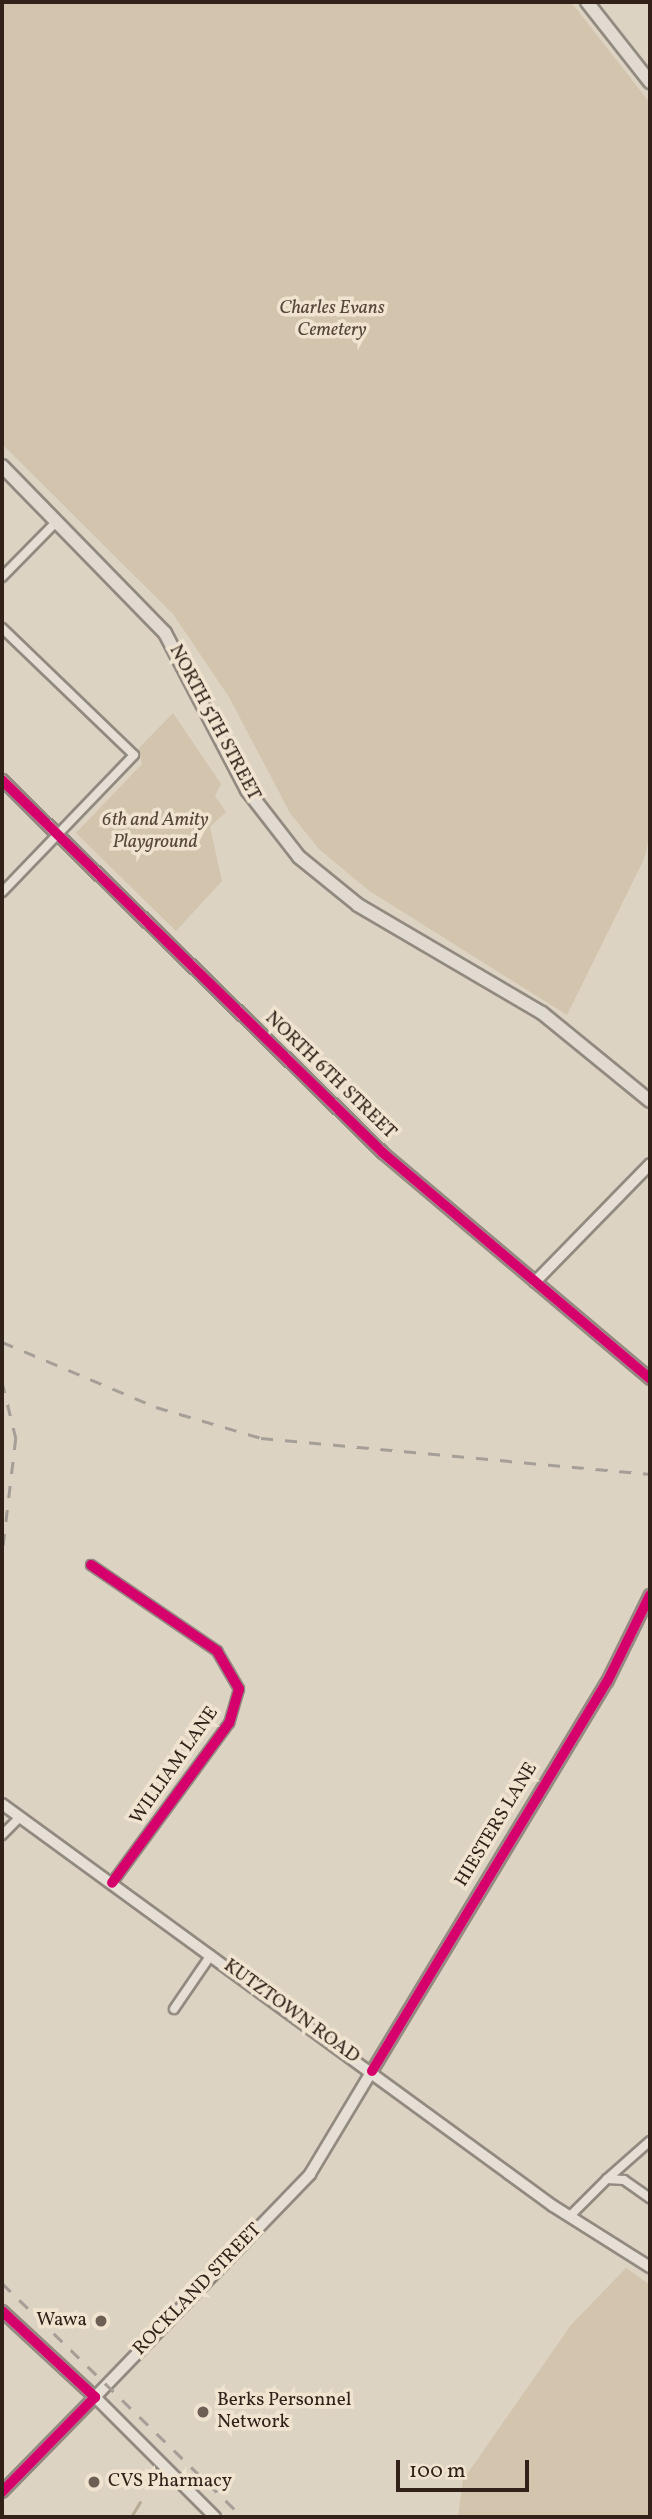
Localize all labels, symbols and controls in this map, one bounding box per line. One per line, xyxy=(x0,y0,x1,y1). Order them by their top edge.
park label: Charles Evans Cemetery xyxy=(279,298,385,342)
street label: NORTH 5TH STREET xyxy=(163,641,265,805)
park label: 6th and Amity Playground xyxy=(101,810,209,854)
street label: NORTH 6TH STREET xyxy=(260,1007,400,1145)
street label: WILLIAM LANE xyxy=(126,1703,224,1829)
street label: HIESTERS LANE xyxy=(451,1759,543,1891)
street label: KUTZTOWN ROAD xyxy=(219,1955,363,2069)
street label: ROCKLAND STREET xyxy=(129,2219,267,2361)
place label: Wawa xyxy=(36,2310,87,2332)
marker: Wawa xyxy=(93,2313,109,2329)
place label: Berks Personnel Network xyxy=(217,2390,351,2434)
marker: Berks Personnel Network xyxy=(195,2404,211,2420)
scale bar xyxy=(400,2446,533,2490)
text: 100 m xyxy=(409,2457,466,2486)
place label: CVS Pharmacy xyxy=(108,2471,232,2493)
marker: CVS Pharmacy xyxy=(86,2474,102,2490)

